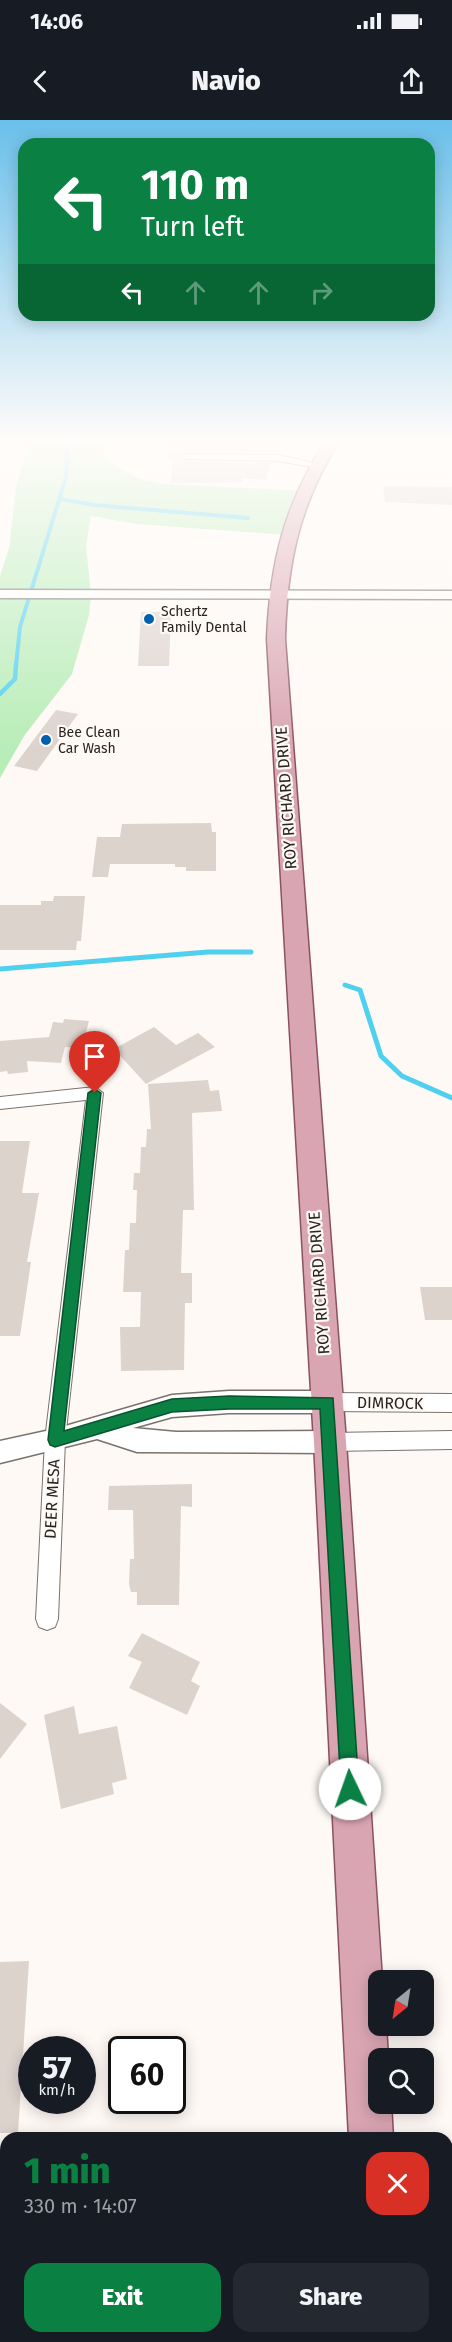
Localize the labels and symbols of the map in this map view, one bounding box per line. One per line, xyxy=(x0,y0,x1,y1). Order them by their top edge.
place label: Schertz Family Dental xyxy=(161,603,247,636)
marker: Schertz Family Dental xyxy=(142,612,156,626)
place label: Bee Clean Car Wash xyxy=(58,724,121,757)
street label: ROY RICHARD DRIVE xyxy=(272,726,300,870)
marker: Bee Clean Car Wash xyxy=(39,733,53,747)
pin xyxy=(69,1031,120,1093)
street label: ROY RICHARD DRIVE xyxy=(305,1211,333,1355)
street label: DIMROCK xyxy=(357,1393,424,1413)
street label: DEER MESA xyxy=(40,1458,64,1539)
position arrow xyxy=(318,1757,382,1821)
north arrow xyxy=(368,1970,434,2036)
speed limit sign: 60 xyxy=(108,2036,186,2114)

